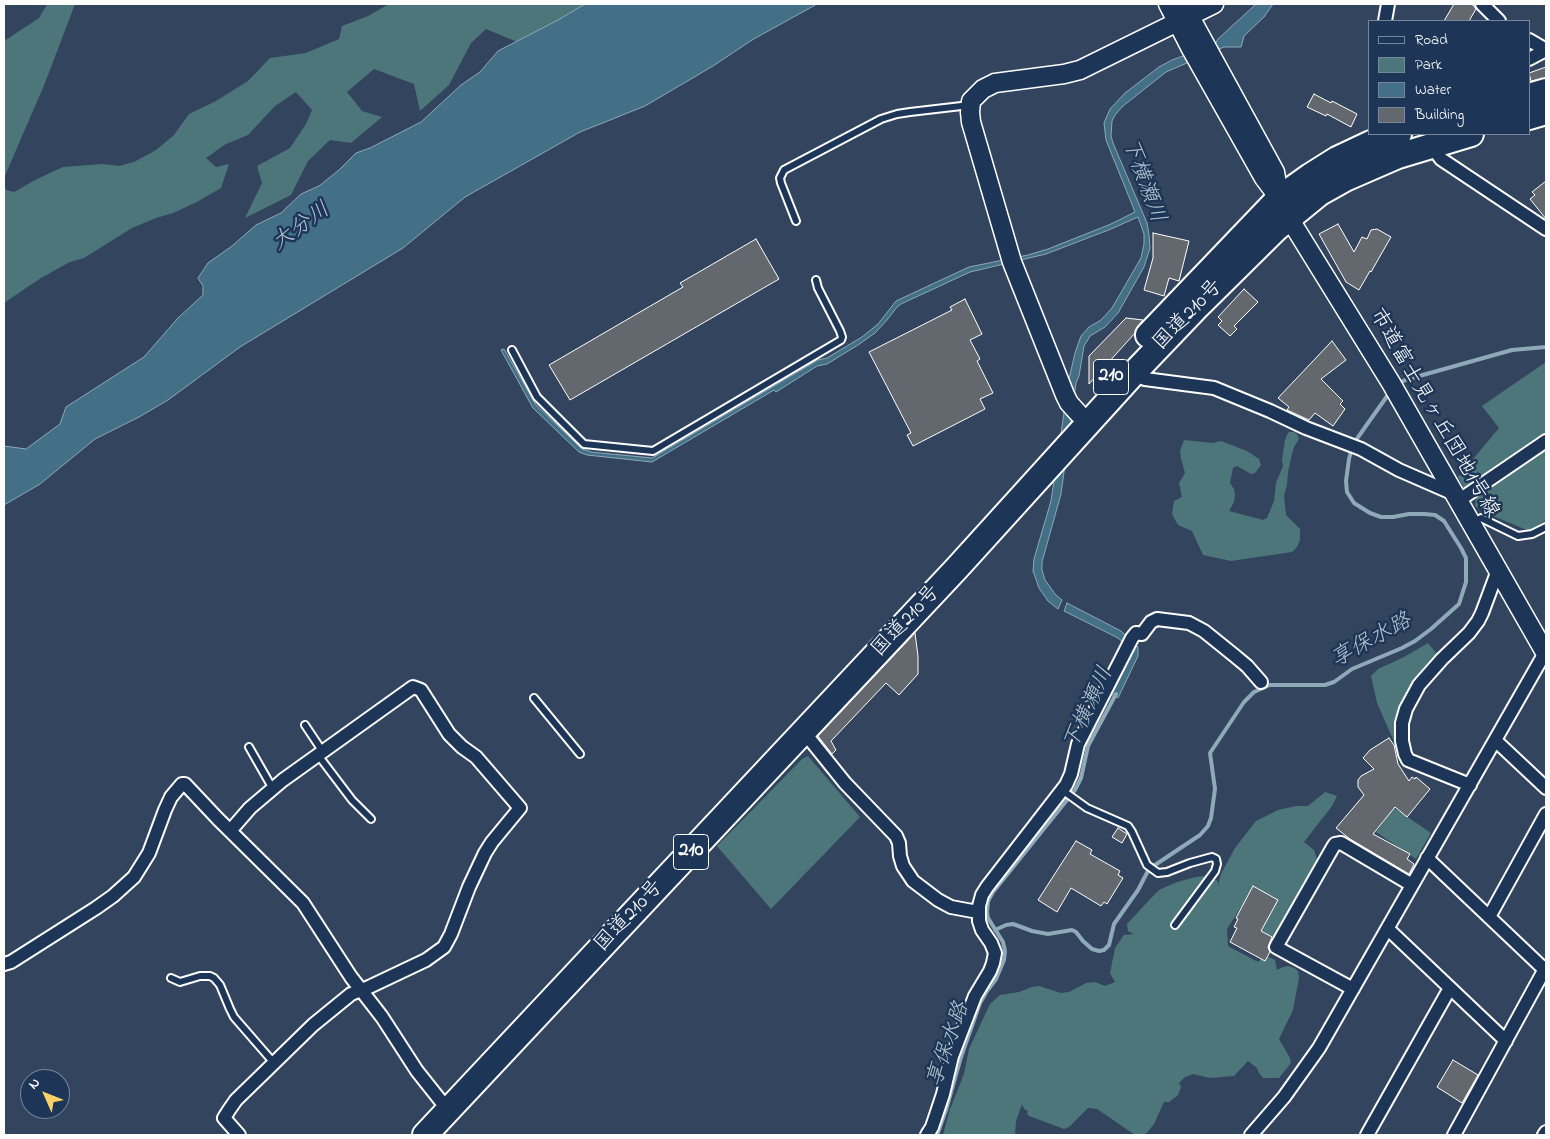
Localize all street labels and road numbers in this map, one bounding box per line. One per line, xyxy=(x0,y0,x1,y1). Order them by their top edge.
street label: 国道210号 xyxy=(1149,275,1229,357)
street label: 市道富士見ヶ丘団地1号線 xyxy=(1363,305,1503,523)
road number: 210 xyxy=(1094,360,1128,394)
street label: 国道210号 xyxy=(867,581,947,663)
road number: 210 xyxy=(674,834,708,870)
street label: 国道210号 xyxy=(590,876,670,958)

